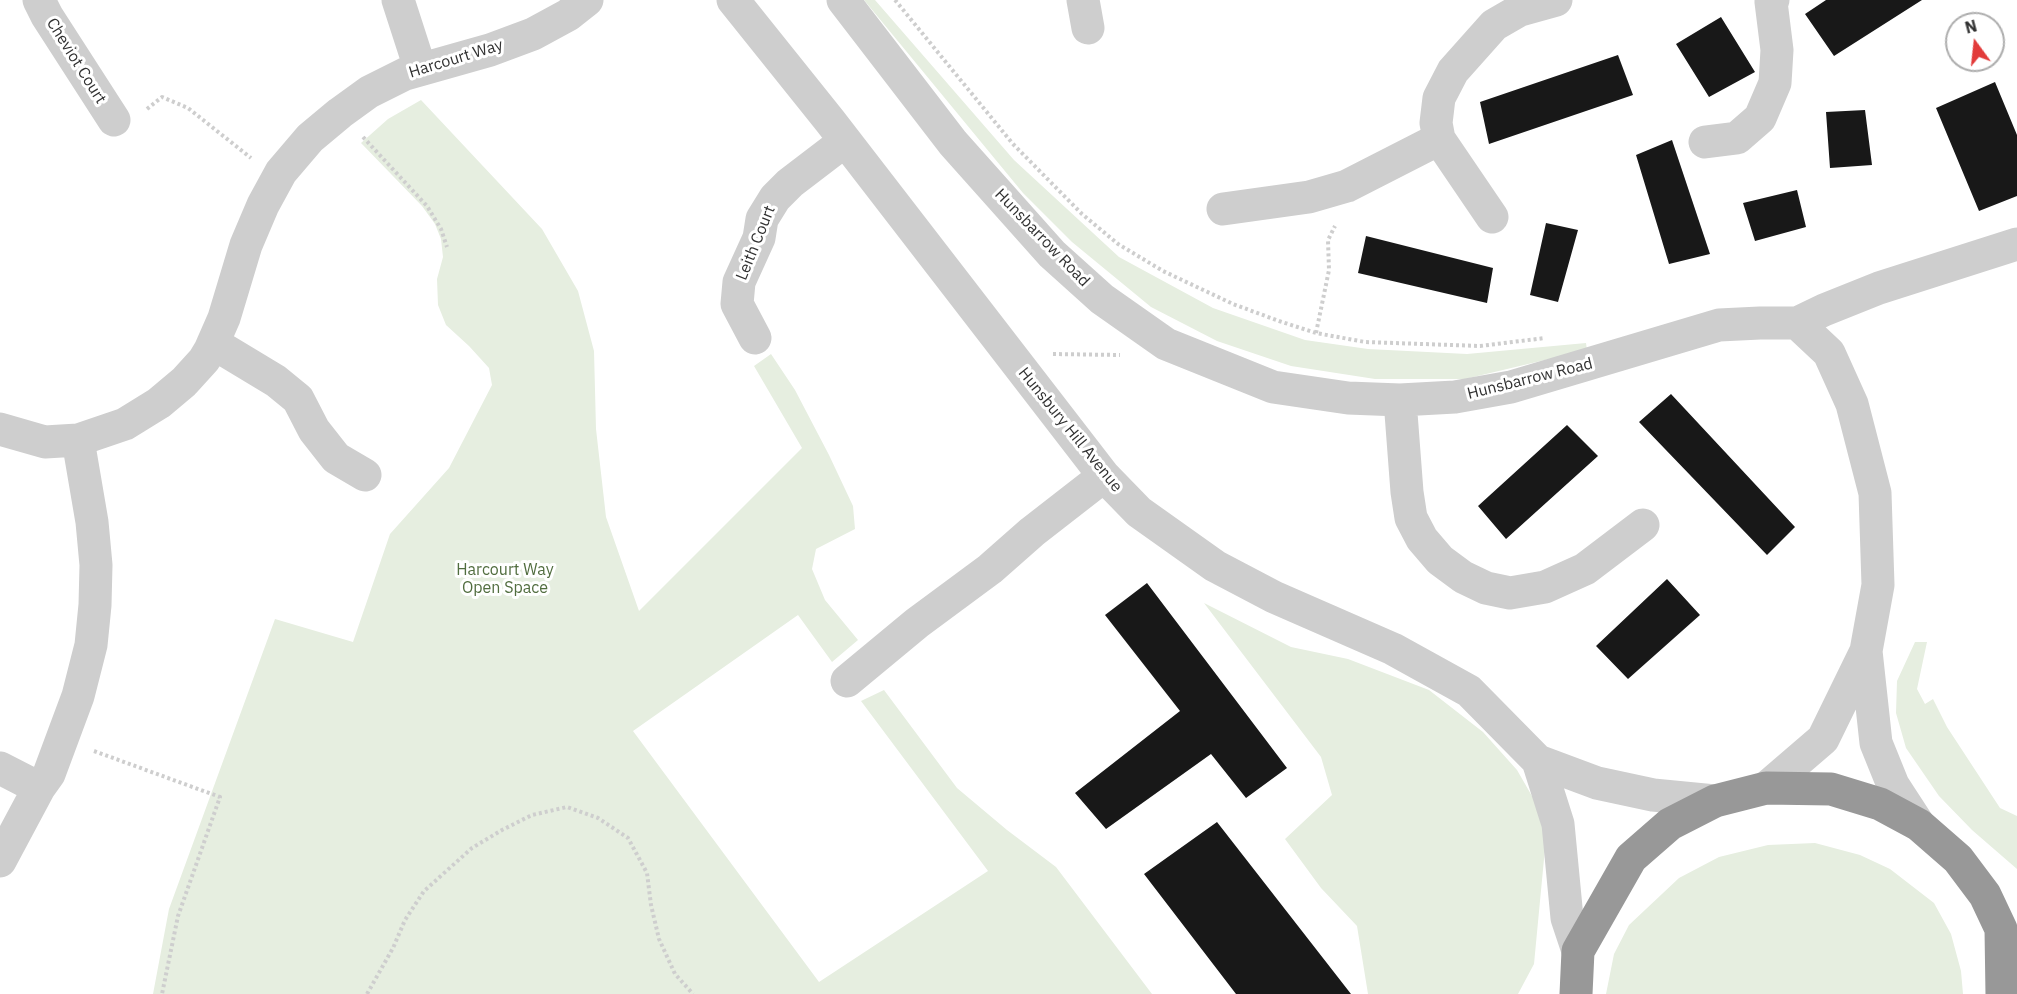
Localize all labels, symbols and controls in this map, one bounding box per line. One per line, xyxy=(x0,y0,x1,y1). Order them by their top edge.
north arrow xyxy=(1945,12,2005,72)
street label: Cheviot Court xyxy=(42,15,110,107)
text: N xyxy=(1963,15,1979,38)
street label: Harcourt Way xyxy=(407,36,505,82)
street label: Hunsbarrow Road xyxy=(990,185,1094,291)
street label: Leith Court xyxy=(732,203,780,283)
street label: Hunsbarrow Road xyxy=(1465,354,1595,404)
street label: Hunsbury Hill Avenue xyxy=(1014,364,1126,496)
park label: Harcourt Way Open Space xyxy=(456,560,554,598)

